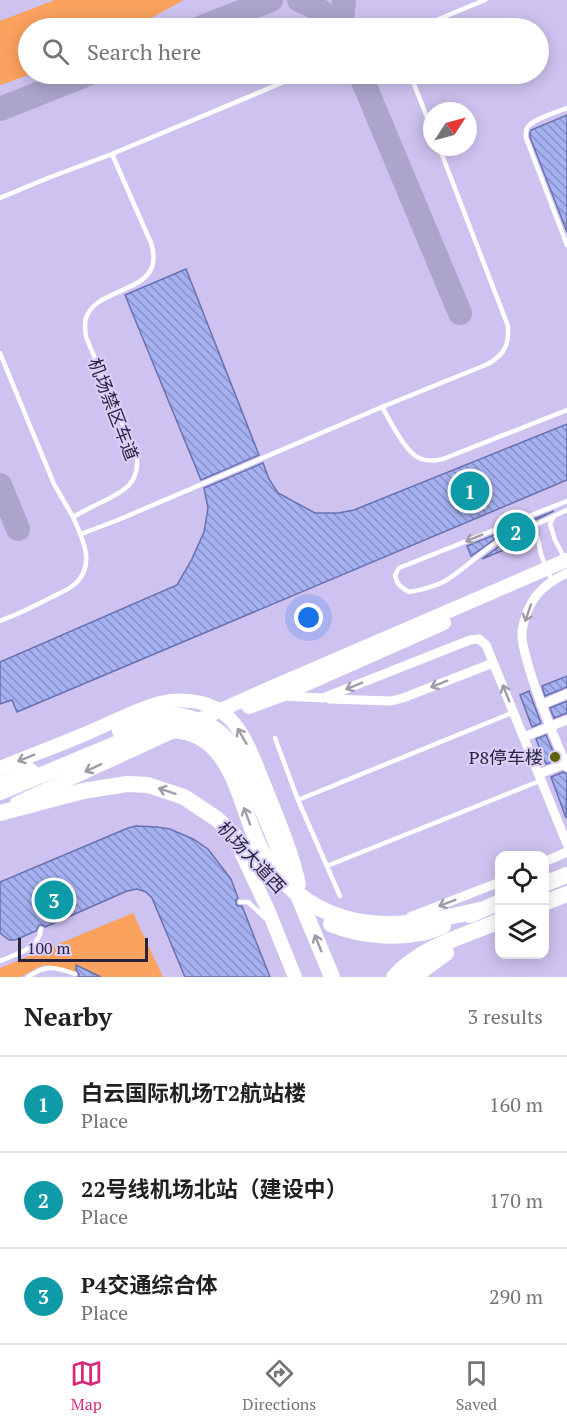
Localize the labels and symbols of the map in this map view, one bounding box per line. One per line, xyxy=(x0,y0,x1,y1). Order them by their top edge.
north arrow xyxy=(423,102,477,156)
street label: 机场禁区车道 xyxy=(83,354,145,464)
pin: 1 xyxy=(450,468,490,514)
pin: 2 xyxy=(496,510,536,554)
one-way arrow xyxy=(465,533,483,544)
your location xyxy=(294,603,323,632)
one-way arrow xyxy=(521,603,532,622)
one-way arrow xyxy=(430,680,448,691)
one-way arrow xyxy=(345,681,364,692)
one-way arrow xyxy=(500,684,511,703)
one-way arrow xyxy=(236,728,248,745)
place label: P8停车楼 xyxy=(469,745,543,769)
marker: P8停车楼 xyxy=(548,750,562,764)
one-way arrow xyxy=(17,753,35,764)
one-way arrow xyxy=(84,763,102,775)
one-way arrow xyxy=(158,784,177,795)
one-way arrow xyxy=(241,807,252,826)
street label: 机场大道西 xyxy=(213,816,291,898)
pin: 3 xyxy=(34,878,74,922)
one-way arrow xyxy=(438,898,457,909)
one-way arrow xyxy=(312,934,323,953)
scale bar xyxy=(18,935,148,962)

